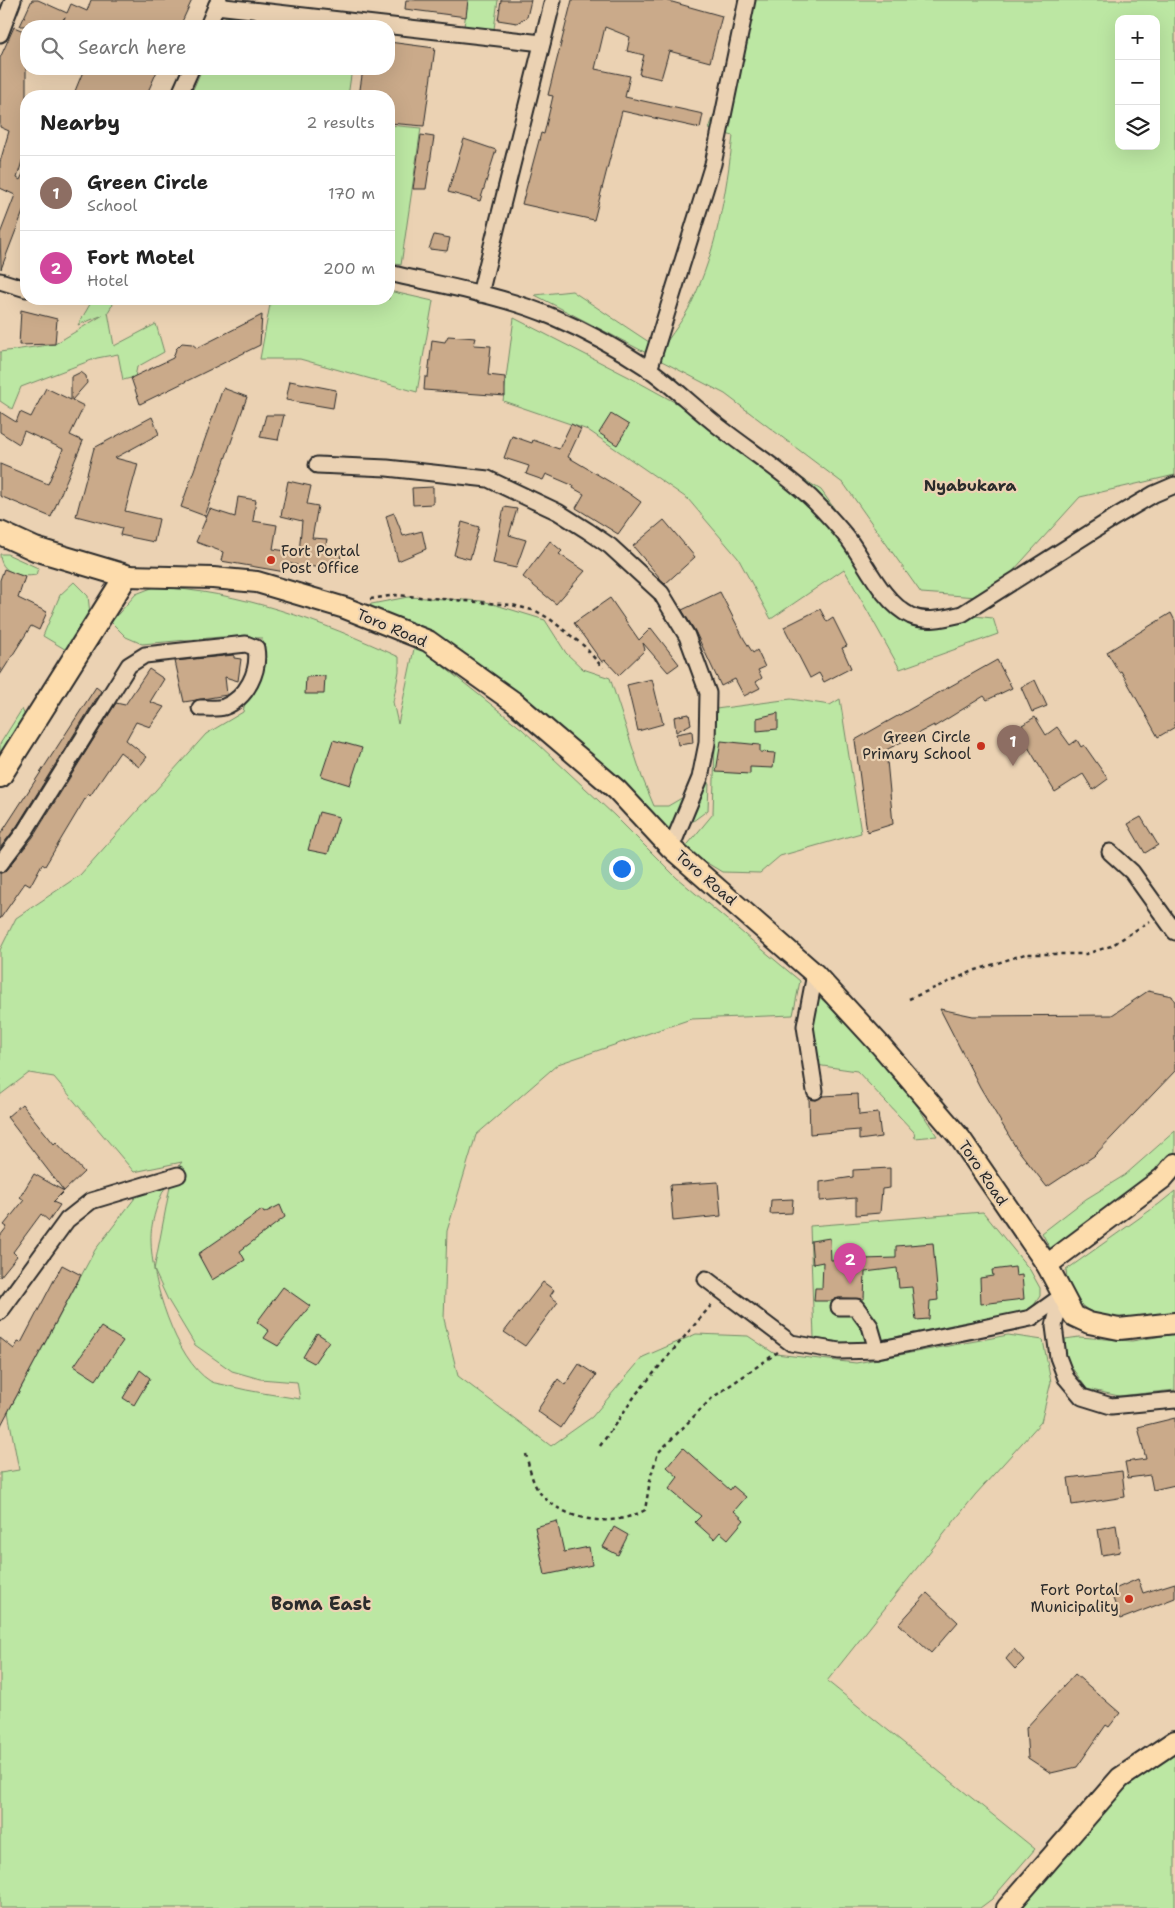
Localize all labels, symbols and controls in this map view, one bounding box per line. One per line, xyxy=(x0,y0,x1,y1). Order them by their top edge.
map controls xyxy=(1115,15,1160,150)
button: + xyxy=(1115,15,1160,60)
search box xyxy=(20,20,395,75)
icon: search xyxy=(38,34,66,62)
text: Search here xyxy=(78,35,187,60)
button: − xyxy=(1115,60,1160,105)
button: layers xyxy=(1115,105,1160,150)
text: Nearby xyxy=(40,109,120,137)
text: 2 results xyxy=(306,112,375,133)
text: Green Circle xyxy=(87,170,208,195)
text: 1 xyxy=(52,183,60,204)
text: 170 m xyxy=(328,183,375,204)
text: School xyxy=(87,195,137,216)
text: Fort Motel xyxy=(87,245,195,270)
text: 2 xyxy=(50,258,62,279)
text: 200 m xyxy=(323,258,375,279)
text: Hotel xyxy=(87,270,128,291)
district label: Nyabukara xyxy=(924,475,1016,496)
place label: Fort Portal Post Office xyxy=(281,541,360,578)
marker: Fort Portal Post Office xyxy=(265,554,277,566)
street label: Toro Road xyxy=(354,604,431,652)
pin: 1 xyxy=(997,725,1029,766)
place label: Green Circle Primary School xyxy=(862,727,971,764)
marker: Green Circle Primary School xyxy=(975,740,987,752)
street label: Toro Road xyxy=(671,846,741,910)
your location xyxy=(609,856,635,882)
street label: Toro Road xyxy=(954,1137,1012,1210)
pin: 2 xyxy=(834,1243,866,1284)
place label: Fort Portal Municipality xyxy=(1031,1580,1119,1617)
district label: Boma East xyxy=(271,1592,371,1616)
marker: Fort Portal Municipality xyxy=(1123,1593,1135,1605)

